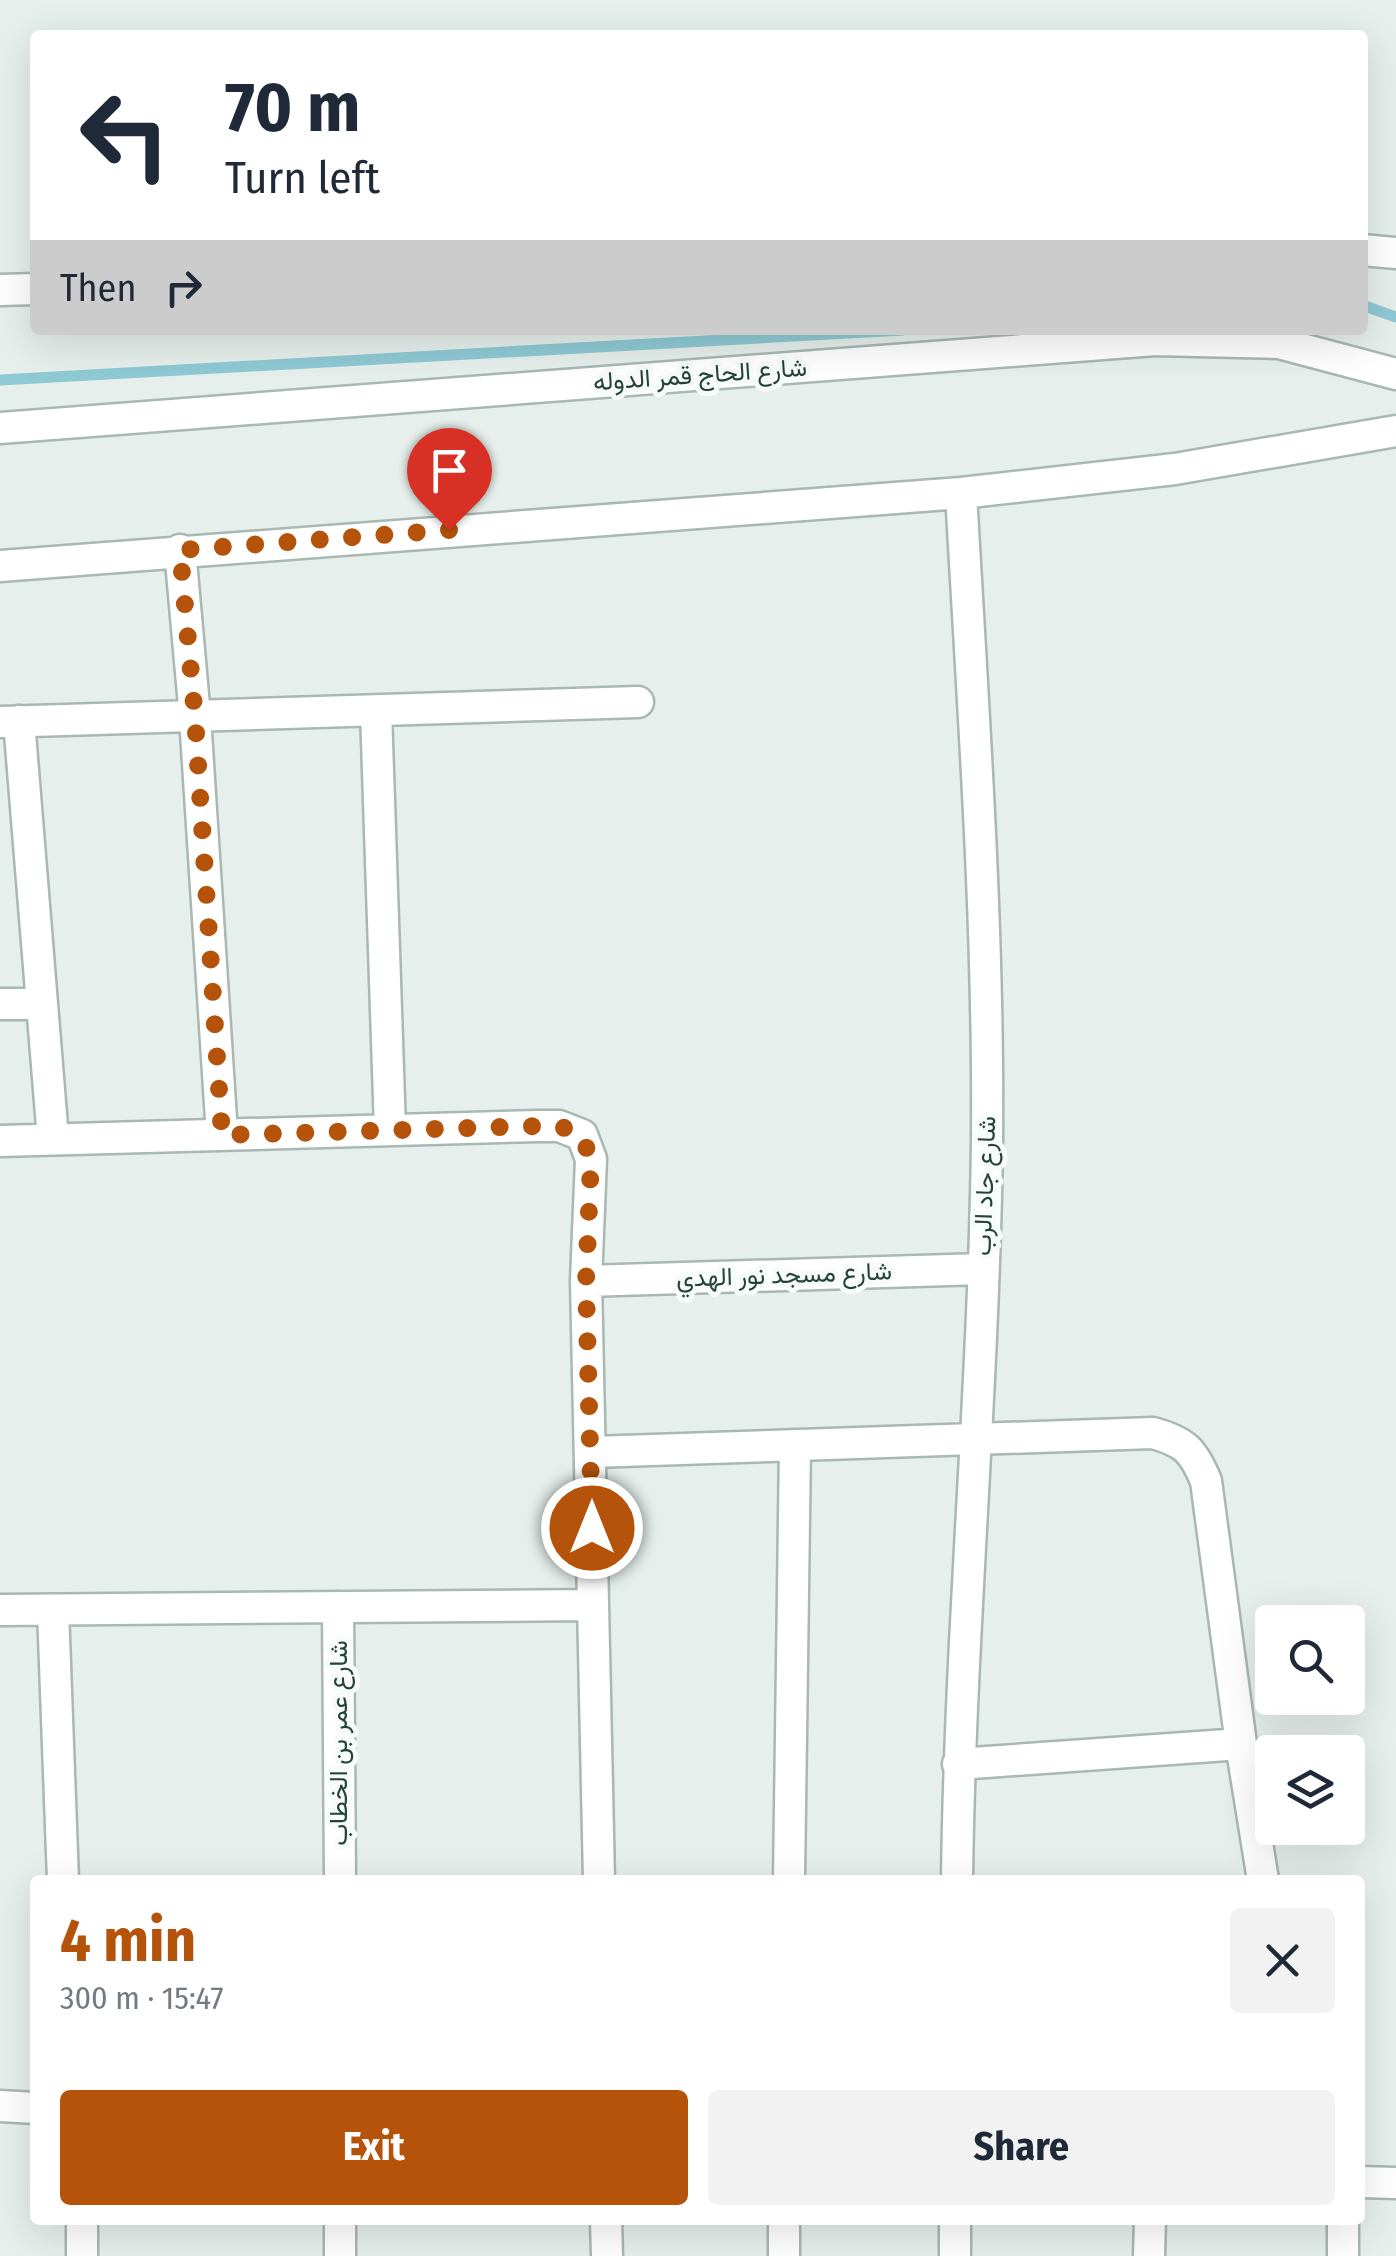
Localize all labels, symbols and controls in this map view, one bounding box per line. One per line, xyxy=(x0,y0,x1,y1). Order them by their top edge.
text: 70 m xyxy=(225,66,360,150)
icon: left xyxy=(60,70,190,200)
text: Turn left xyxy=(225,151,380,205)
icon: right xyxy=(156,260,211,315)
text: Then xyxy=(60,265,136,311)
street label: شارع الحاج قمر الدوله xyxy=(592,353,808,398)
pin xyxy=(407,428,492,531)
icon: arrive xyxy=(422,443,477,498)
street label: شارع جاد الرب xyxy=(968,1116,1003,1256)
street label: شارع مسجد نور الهدي xyxy=(676,1256,893,1299)
position arrow xyxy=(540,1476,644,1580)
map controls xyxy=(1255,1605,1365,1845)
button: search xyxy=(1255,1605,1365,1715)
street label: شارع عمر بن الخطاب xyxy=(324,1640,355,1846)
button: layers xyxy=(1255,1735,1365,1845)
text: 4 min xyxy=(60,1905,196,1977)
button: close xyxy=(1230,1908,1335,2013)
text: 300 m · 15:47 xyxy=(60,1979,223,2017)
button: Exit xyxy=(60,2090,688,2205)
button: Share xyxy=(708,2090,1335,2205)

